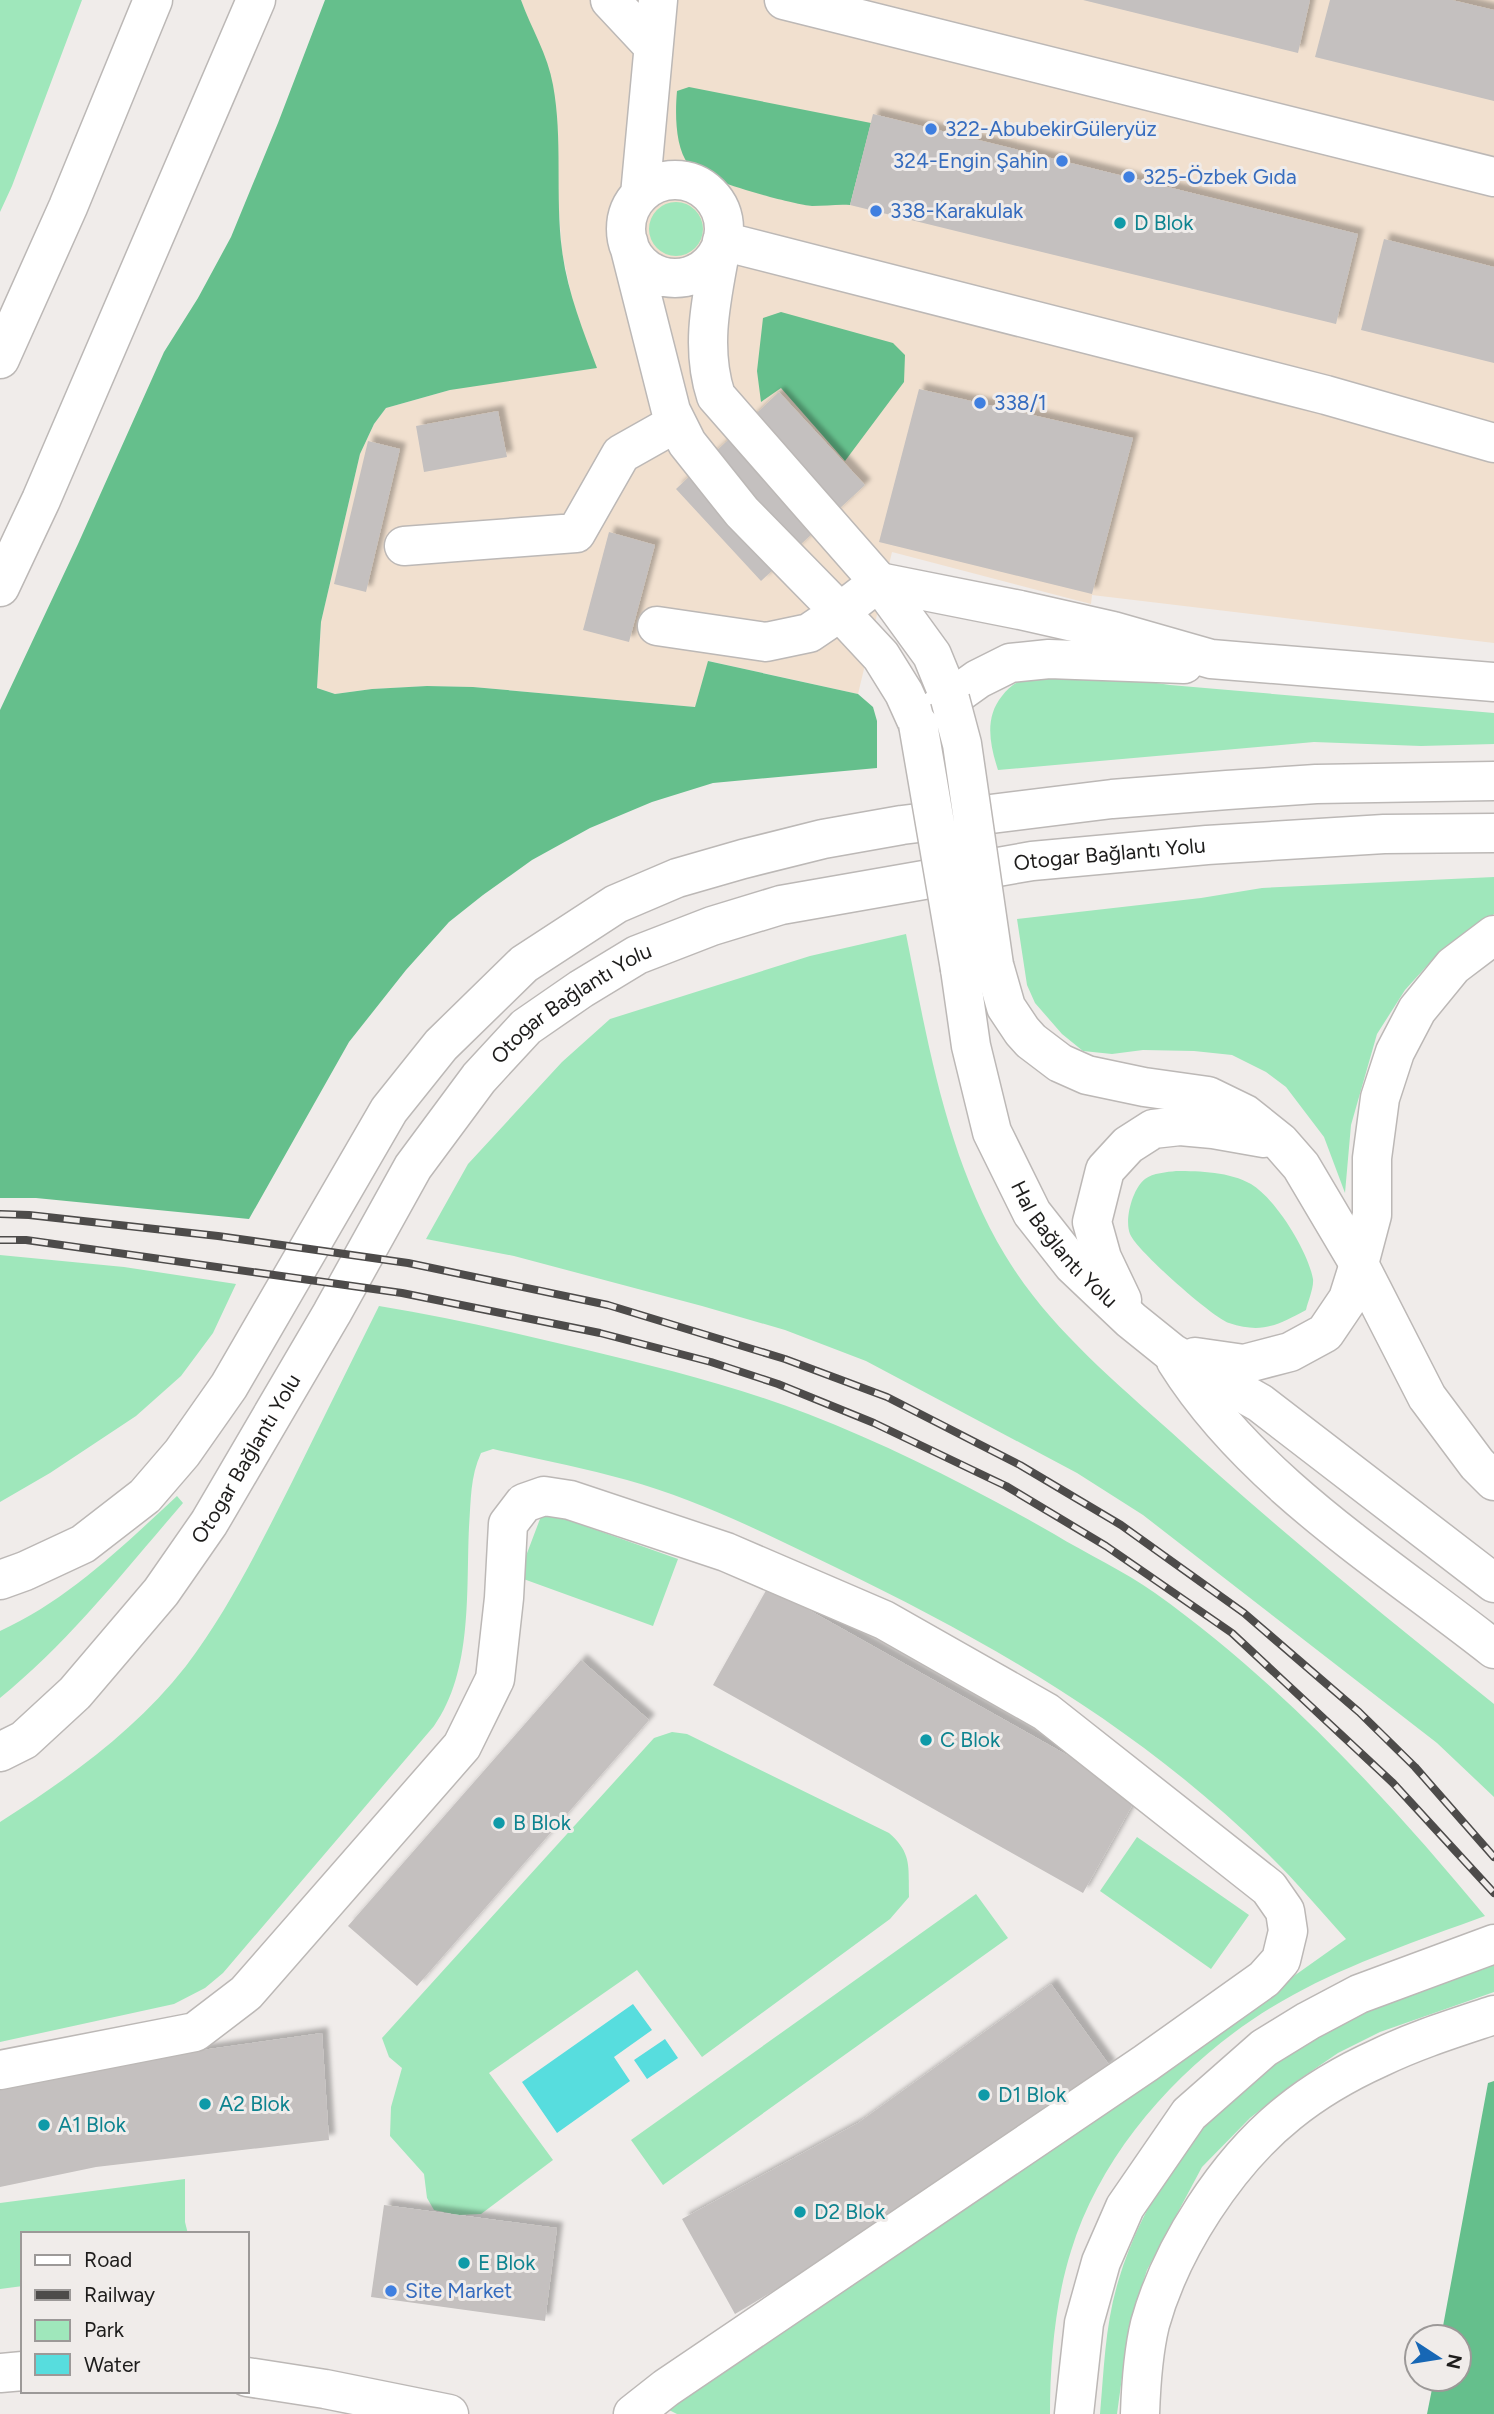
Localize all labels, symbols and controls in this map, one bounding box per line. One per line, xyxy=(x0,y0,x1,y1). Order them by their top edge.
place label: 322-AbubekirGüleryüz xyxy=(945,116,1157,141)
marker: 322-AbubekirGüleryüz xyxy=(923,121,939,137)
place label: 324-Engin Şahin xyxy=(893,148,1048,173)
marker: 324-Engin Şahin xyxy=(1054,153,1070,169)
place label: 325-Özbek Gıda xyxy=(1143,164,1297,189)
marker: 325-Özbek Gıda xyxy=(1121,169,1137,185)
place label: 338-Karakulak xyxy=(890,198,1024,223)
marker: 338-Karakulak xyxy=(868,203,884,219)
place label: D Blok xyxy=(1134,210,1194,235)
marker: D Blok xyxy=(1112,215,1128,231)
place label: 338/1 xyxy=(994,390,1047,415)
marker: 338/1 xyxy=(972,395,988,411)
street label: Otogar Bağlantı Yolu xyxy=(1012,832,1207,876)
street label: Otogar Bağlantı Yolu xyxy=(485,938,655,1069)
street label: Hal Bağlantı Yolu xyxy=(1006,1177,1123,1313)
street label: Otogar Bağlantı Yolu xyxy=(186,1369,305,1548)
place label: C Blok xyxy=(940,1727,1001,1752)
marker: C Blok xyxy=(918,1732,934,1748)
place label: B Blok xyxy=(513,1810,572,1835)
marker: B Blok xyxy=(491,1815,507,1831)
place label: D1 Blok xyxy=(998,2082,1067,2107)
marker: D1 Blok xyxy=(976,2087,992,2103)
place label: A2 Blok xyxy=(219,2091,291,2116)
marker: A2 Blok xyxy=(197,2096,213,2112)
place label: A1 Blok xyxy=(58,2112,127,2137)
marker: A1 Blok xyxy=(36,2117,52,2133)
place label: D2 Blok xyxy=(814,2199,886,2224)
marker: D2 Blok xyxy=(792,2204,808,2220)
legend xyxy=(21,2232,248,2393)
text: Road xyxy=(84,2247,132,2272)
place label: E Blok xyxy=(478,2250,536,2275)
marker: E Blok xyxy=(456,2255,472,2271)
place label: Site Market xyxy=(405,2278,512,2303)
text: Railway xyxy=(84,2282,155,2307)
marker: Site Market xyxy=(383,2283,399,2299)
text: Park xyxy=(84,2317,125,2342)
north arrow xyxy=(1403,2323,1473,2393)
text: Water xyxy=(84,2352,140,2377)
text: N xyxy=(1441,2352,1467,2371)

